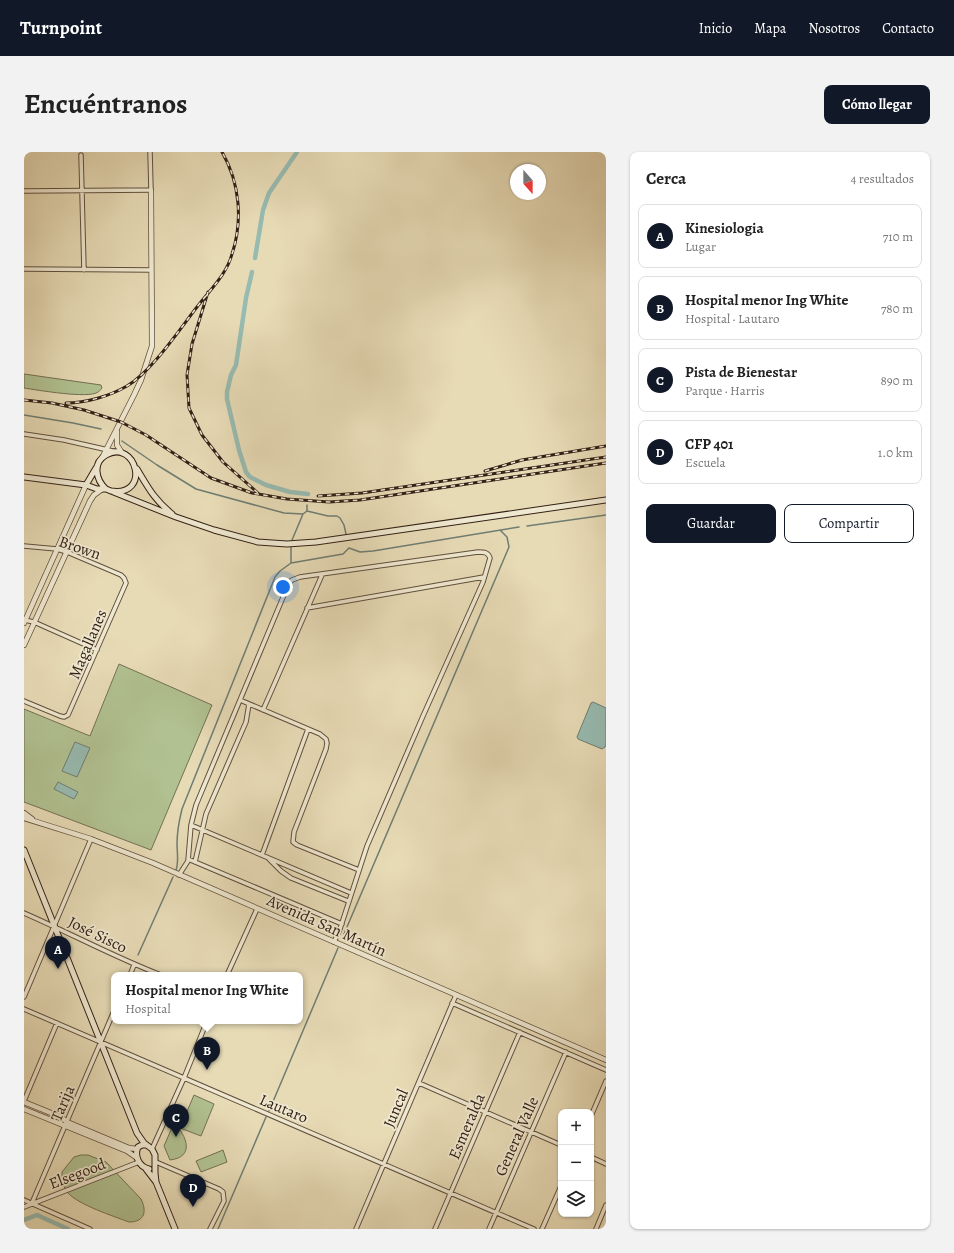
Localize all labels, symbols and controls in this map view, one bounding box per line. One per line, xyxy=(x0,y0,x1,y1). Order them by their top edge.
text: Turnpoint xyxy=(20,15,102,41)
text: Inicio xyxy=(699,19,732,38)
text: Mapa xyxy=(754,19,786,38)
text: Nosotros xyxy=(808,19,860,38)
text: Contacto xyxy=(882,19,934,38)
text: Encuéntranos xyxy=(24,85,188,123)
button: Cómo llegar xyxy=(824,85,930,124)
north arrow xyxy=(510,164,546,200)
text: Cerca xyxy=(646,167,686,190)
text: 4 resultados xyxy=(850,170,914,187)
text: Kinesiologia xyxy=(685,218,764,238)
text: A xyxy=(656,228,664,245)
text: 710 m xyxy=(883,228,913,245)
text: Lugar xyxy=(685,238,716,255)
text: Hospital menor Ing White xyxy=(685,290,848,310)
text: B xyxy=(656,300,664,317)
text: 780 m xyxy=(881,300,913,317)
text: Hospital · Lautaro xyxy=(685,310,779,327)
text: Pista de Bienestar xyxy=(685,362,797,382)
text: C xyxy=(656,372,664,389)
text: 890 m xyxy=(880,372,913,389)
text: Parque · Harris xyxy=(685,382,765,399)
text: CFP 401 xyxy=(685,434,733,454)
text: D xyxy=(655,444,665,461)
text: 1.0 km xyxy=(878,444,913,461)
text: Escuela xyxy=(685,454,726,471)
button: Guardar xyxy=(646,504,776,543)
button: Compartir xyxy=(784,504,914,543)
street label: Brown xyxy=(56,531,104,565)
your location xyxy=(273,577,293,597)
street label: Magallanes xyxy=(63,606,112,683)
street label: Avenida San Martín xyxy=(262,889,390,962)
street label: José Sisco xyxy=(64,911,131,959)
pin: A xyxy=(45,936,71,969)
popup xyxy=(111,972,303,1024)
text: Hospital menor Ing White xyxy=(125,980,289,1000)
text: Hospital xyxy=(125,1000,171,1017)
pin: B xyxy=(194,1037,220,1070)
street label: Tarija xyxy=(45,1081,81,1125)
street label: Juncal xyxy=(378,1086,414,1131)
street label: Lautaro xyxy=(256,1089,311,1129)
street label: Esmeralda xyxy=(443,1089,491,1163)
street label: General Valle xyxy=(490,1093,544,1180)
pin: C xyxy=(163,1104,189,1137)
map controls xyxy=(558,1109,594,1217)
button: + xyxy=(558,1109,594,1145)
button: − xyxy=(558,1145,594,1181)
street label: Elsegood xyxy=(46,1153,109,1195)
pin: D xyxy=(180,1174,206,1207)
button: layers xyxy=(558,1181,594,1217)

